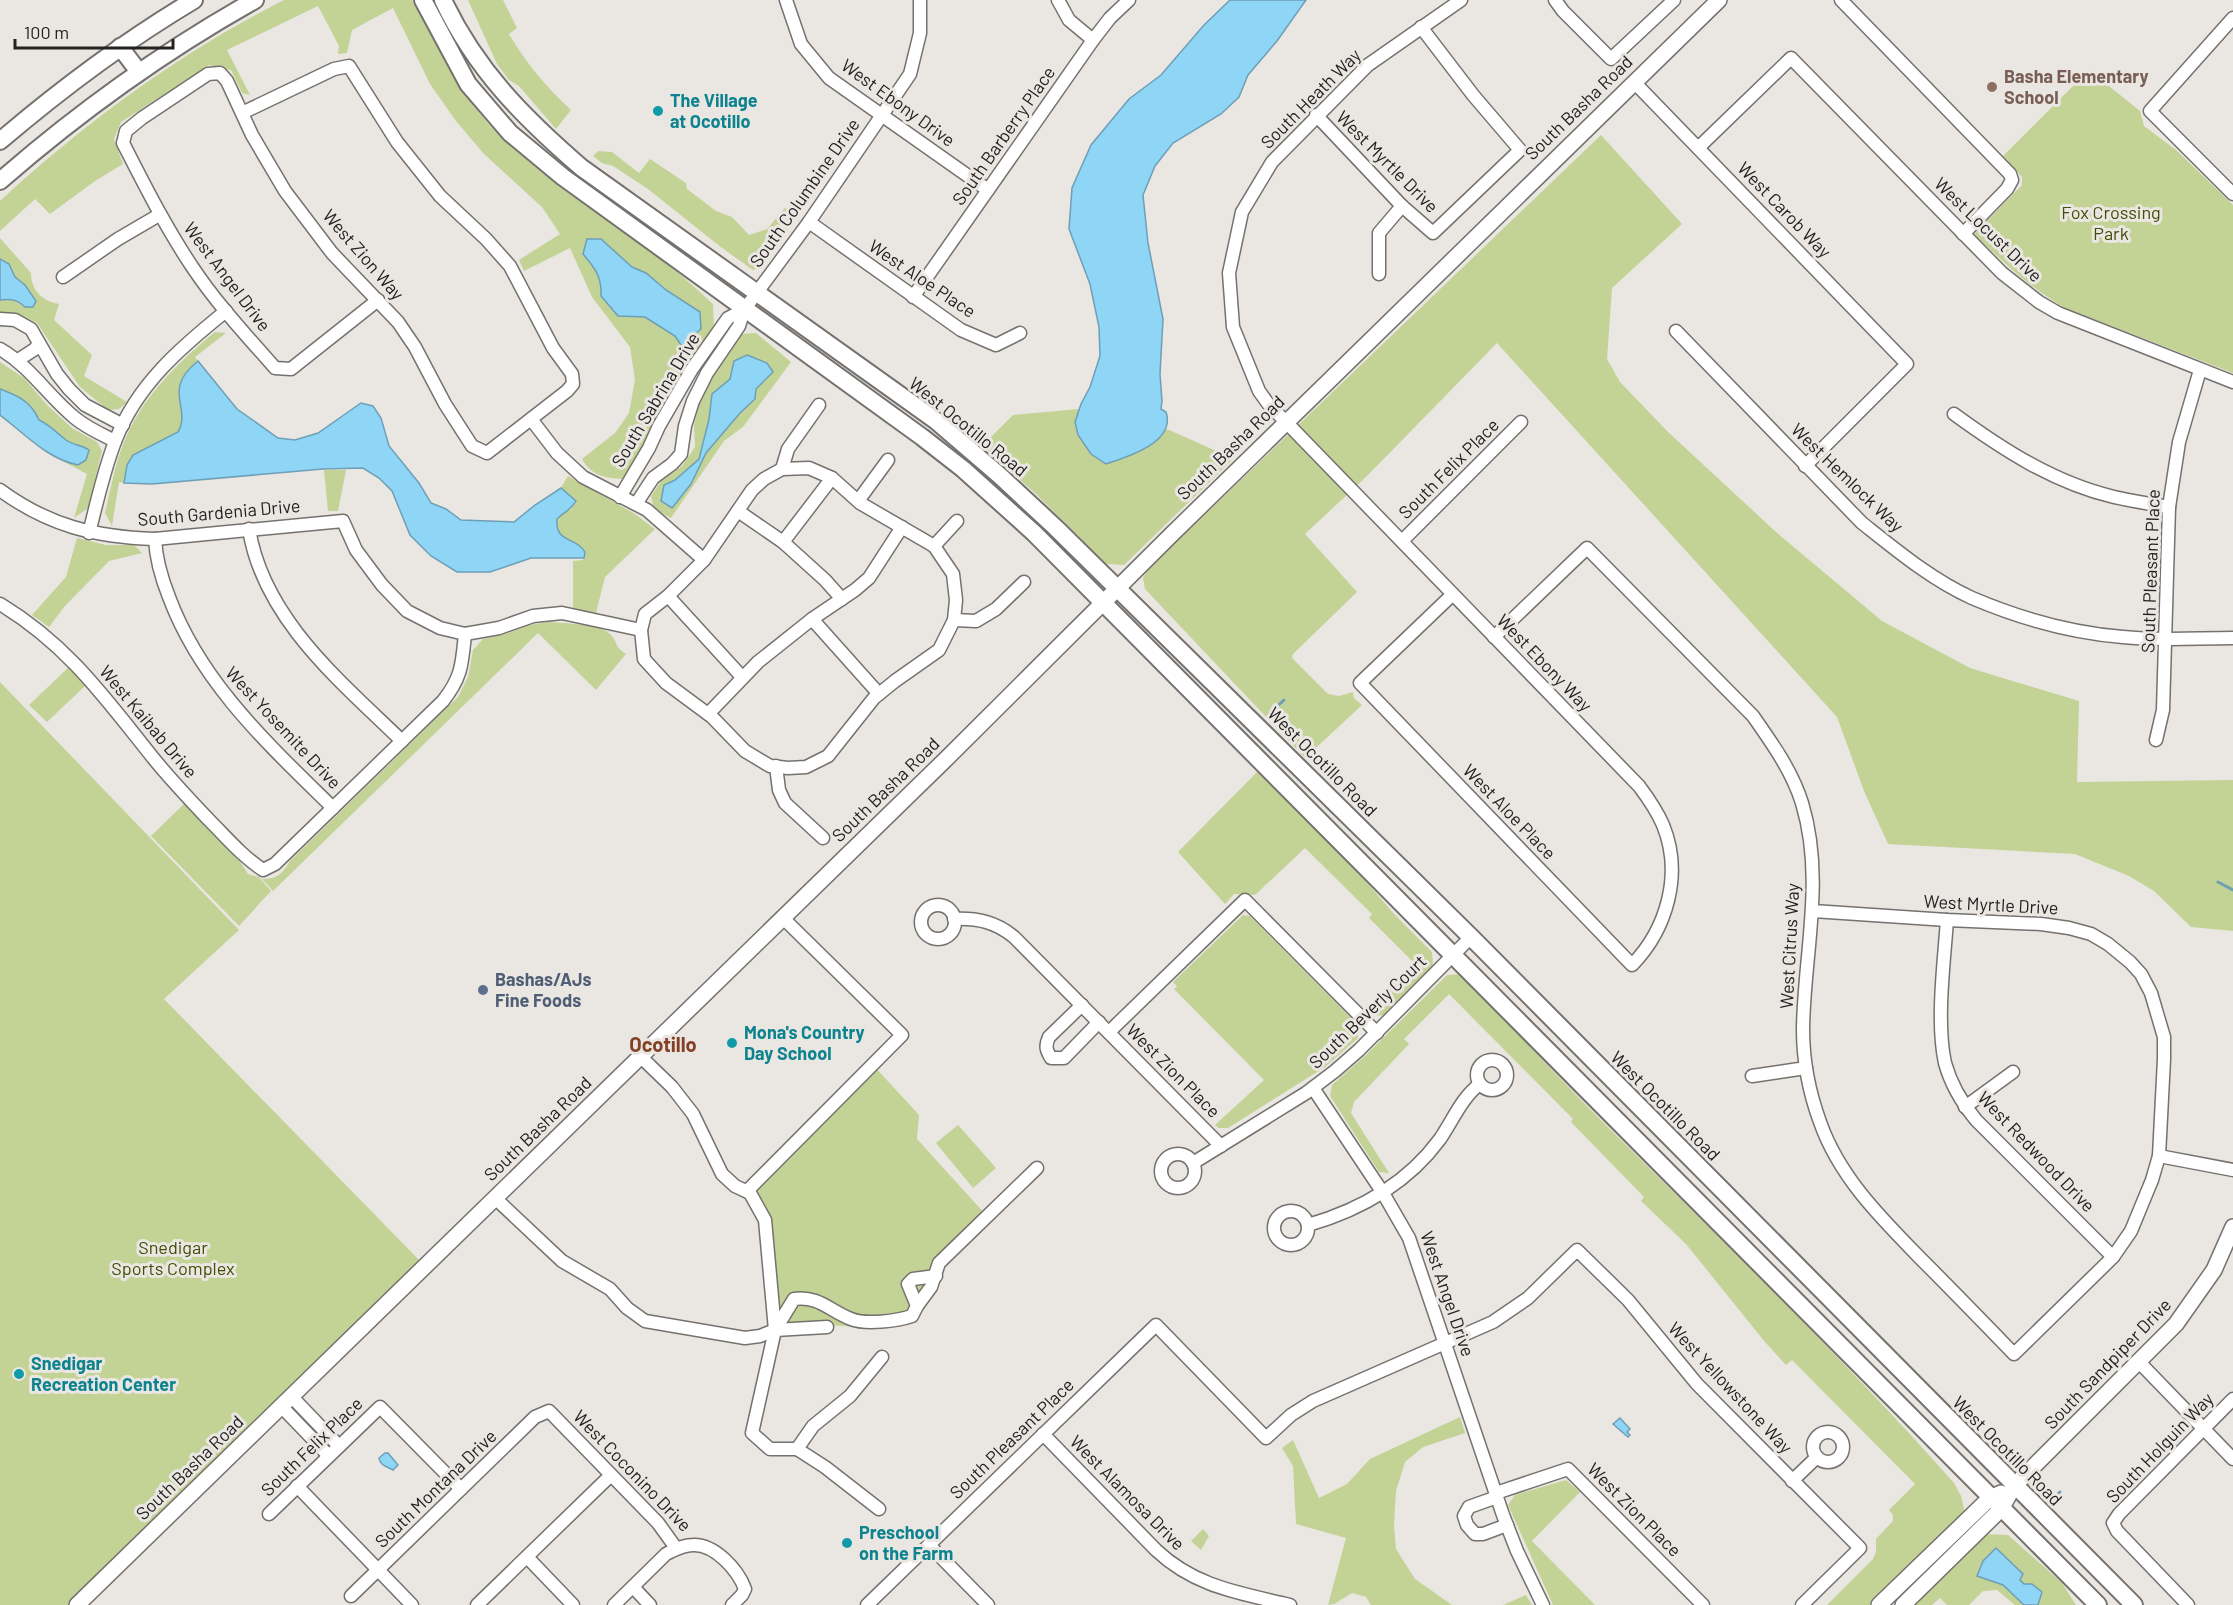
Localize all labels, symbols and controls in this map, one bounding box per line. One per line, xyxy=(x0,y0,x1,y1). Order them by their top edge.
scale bar xyxy=(15,12,172,50)
text: 100 m xyxy=(24,21,69,43)
street label: South Heath Way xyxy=(1256,44,1365,153)
street label: South Basha Road xyxy=(1520,50,1637,164)
street label: West Ebony Drive xyxy=(837,54,960,151)
street label: South Barberry Place xyxy=(947,62,1059,209)
place label: Basha Elementary School xyxy=(2004,65,2149,108)
marker: Basha Elementary School xyxy=(1985,80,1999,94)
place label: The Village at Ocotillo xyxy=(670,89,758,132)
marker: The Village at Ocotillo xyxy=(651,104,665,118)
street label: West Myrtle Drive xyxy=(1332,106,1443,217)
street label: South Columbine Drive xyxy=(745,114,864,271)
street label: West Carob Way xyxy=(1733,157,1836,262)
street label: West Locust Drive xyxy=(1930,172,2047,286)
park label: Fox Crossing Park xyxy=(2061,201,2161,244)
street label: West Zion Way xyxy=(318,204,409,304)
street label: West Angel Drive xyxy=(180,218,276,335)
street label: West Aloe Place xyxy=(865,234,980,322)
street label: South Sabrina Drive xyxy=(606,328,704,471)
street label: West Ocotillo Road xyxy=(905,372,1032,481)
street label: South Basha Road xyxy=(1172,390,1289,504)
street label: South Felix Place xyxy=(1394,414,1503,523)
street label: West Hemlock Way xyxy=(1787,418,1908,536)
street label: South Pleasant Place xyxy=(2136,489,2164,653)
street label: South Gardenia Drive xyxy=(137,494,301,530)
street label: West Ebony Way xyxy=(1493,609,1597,716)
street label: West Kaibab Drive xyxy=(95,660,202,782)
street label: West Yosemite Drive xyxy=(221,662,346,793)
street label: West Ocotillo Road xyxy=(1263,702,1382,821)
street label: South Basha Road xyxy=(827,732,944,846)
street label: West Aloe Place xyxy=(1459,759,1561,864)
street label: West Citrus Way xyxy=(1775,882,1803,1009)
street label: West Myrtle Drive xyxy=(1923,889,2059,919)
street label: South Beverly Court xyxy=(1304,950,1431,1073)
place label: Bashas/AJs Fine Foods xyxy=(495,968,592,1011)
marker: Bashas/AJs Fine Foods xyxy=(476,983,490,997)
street label: West Zion Place xyxy=(1122,1019,1225,1122)
place label: Mona's Country Day School xyxy=(744,1021,865,1064)
district label: Ocotillo xyxy=(629,1032,697,1056)
marker: Mona's Country Day School xyxy=(725,1036,739,1050)
street label: West Ocotillo Road xyxy=(1606,1046,1725,1165)
street label: South Basha Road xyxy=(479,1071,596,1185)
street label: West Redwood Drive xyxy=(1973,1086,2100,1216)
street label: West Angel Drive xyxy=(1416,1228,1480,1359)
park label: Snedigar Sports Complex xyxy=(111,1236,235,1279)
street label: South Sandpiper Drive xyxy=(2039,1293,2175,1433)
street label: West Yellowstone Way xyxy=(1664,1317,1797,1458)
place label: Snedigar Recreation Center xyxy=(31,1352,176,1395)
marker: Snedigar Recreation Center xyxy=(12,1367,26,1381)
street label: South Pleasant Place xyxy=(945,1373,1078,1503)
street label: South Holguin Way xyxy=(2101,1387,2218,1507)
street label: West Ocotillo Road xyxy=(1948,1391,2067,1510)
street label: South Felix Place xyxy=(256,1392,367,1500)
street label: West Coconino Drive xyxy=(569,1405,696,1536)
street label: South Basha Road xyxy=(131,1410,248,1524)
street label: South Montana Drive xyxy=(370,1425,501,1552)
street label: West Alamosa Drive xyxy=(1066,1430,1190,1554)
street label: West Zion Place xyxy=(1583,1458,1686,1561)
place label: Preschool on the Farm xyxy=(859,1521,953,1564)
marker: Preschool on the Farm xyxy=(840,1536,854,1550)

